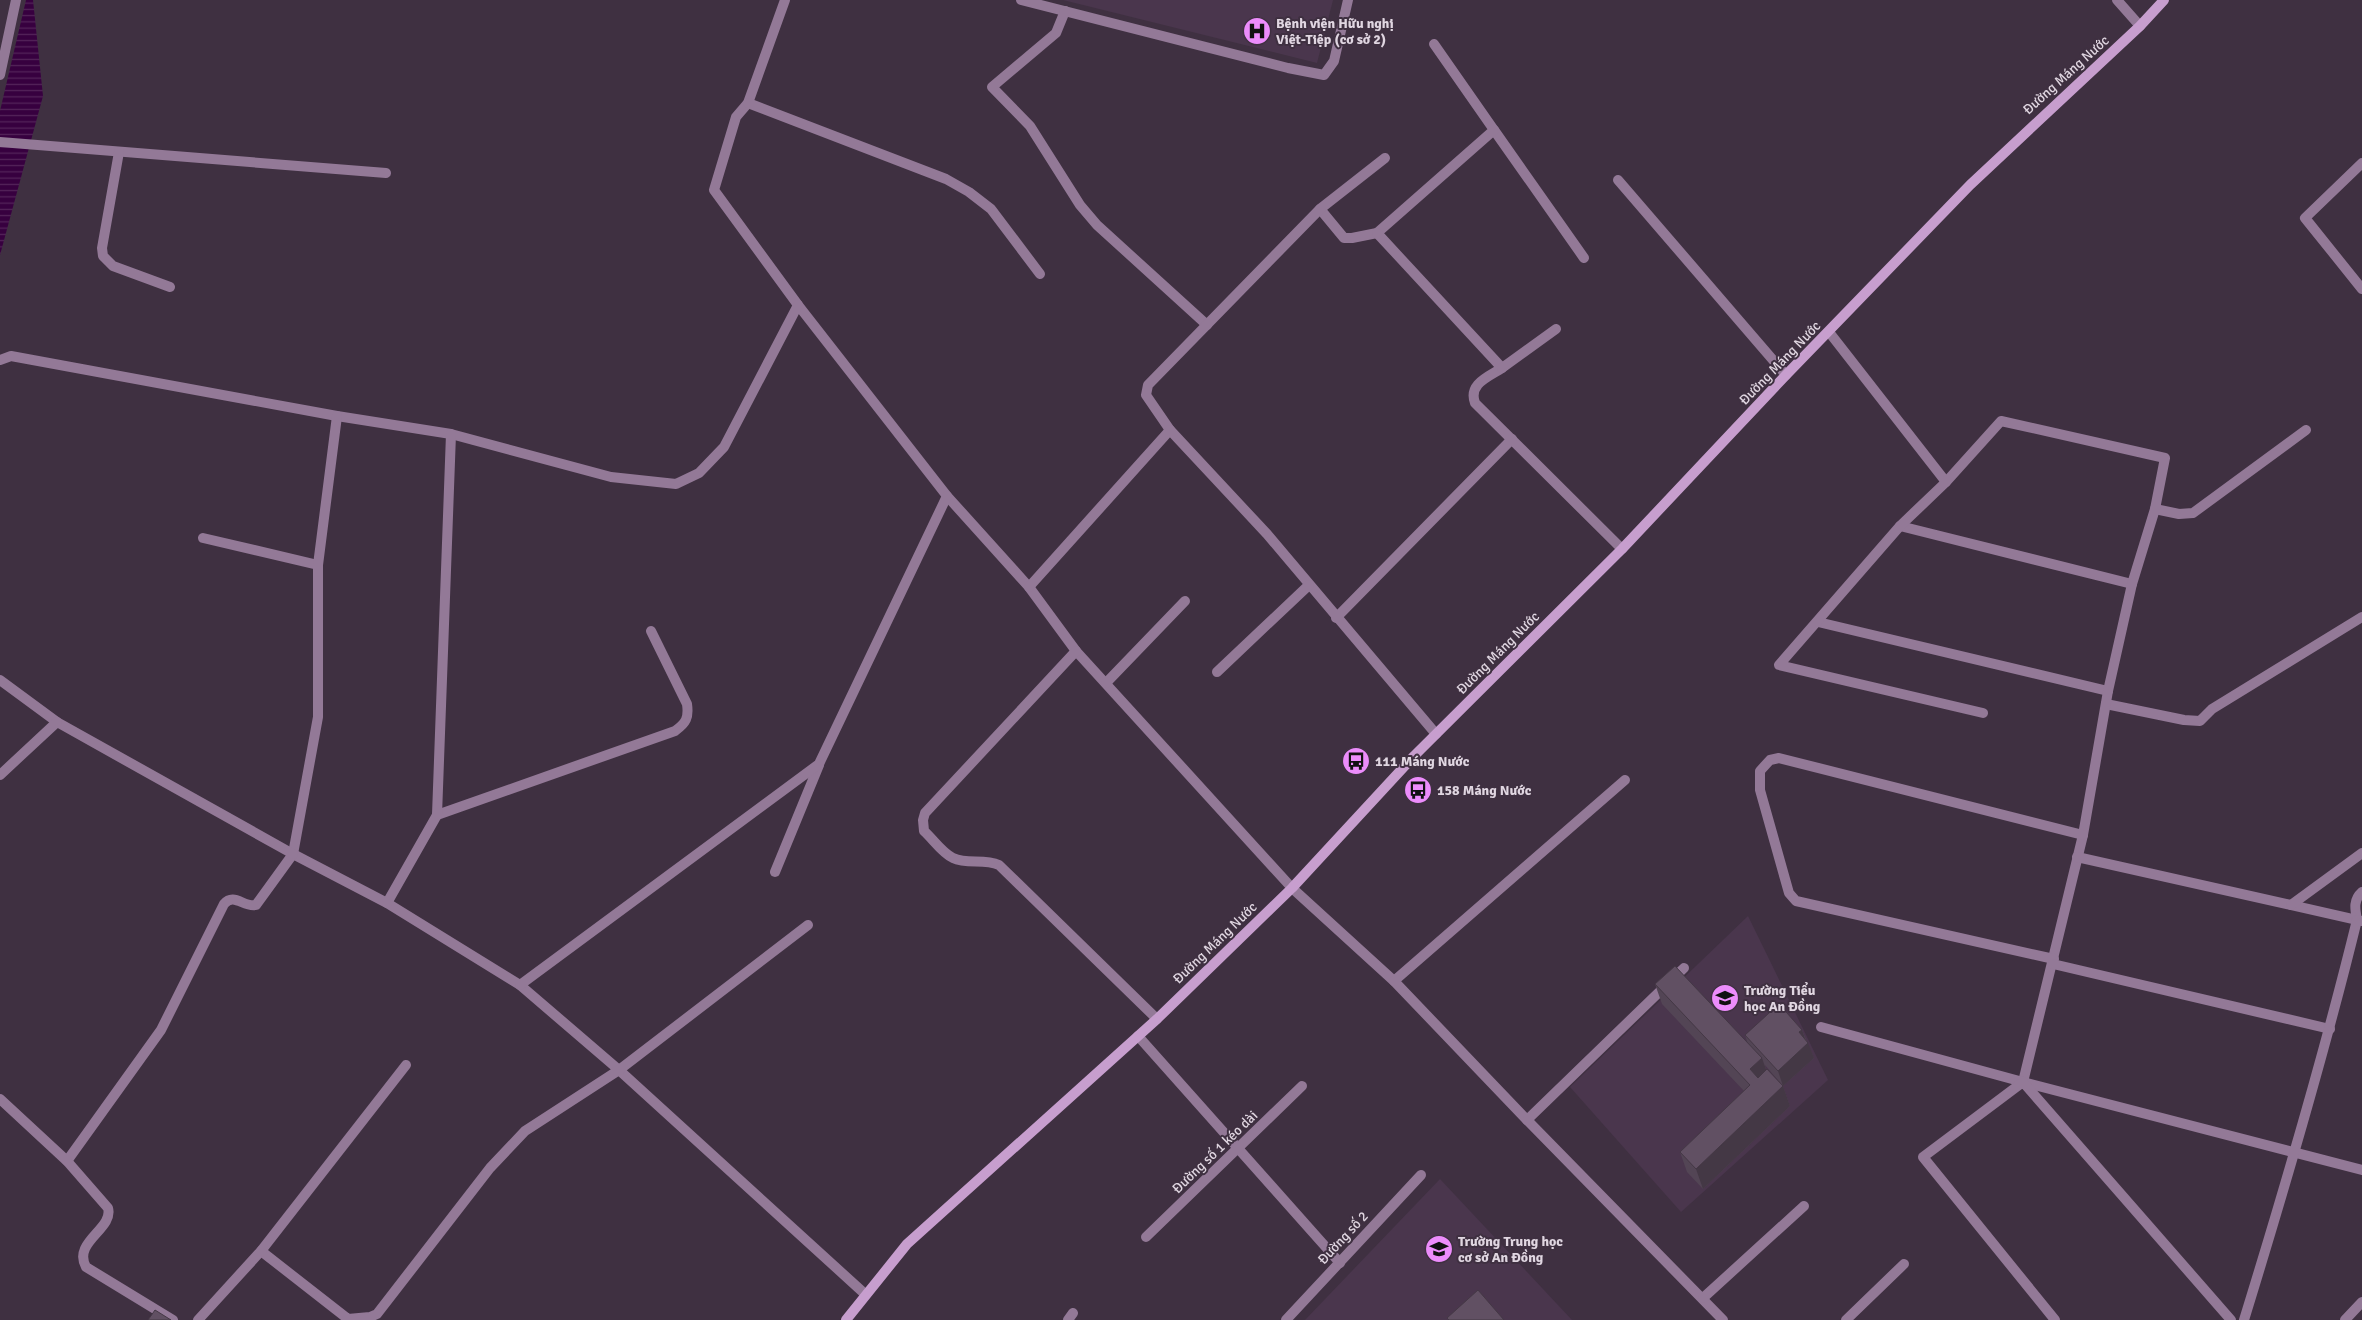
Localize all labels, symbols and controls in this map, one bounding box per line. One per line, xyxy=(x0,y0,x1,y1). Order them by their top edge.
place label: Bệnh viện Hữu nghị Việt-Tiệp (cơ sở 2) xyxy=(1276,15,1394,48)
hospital icon: Bệnh viện Hữu nghị Việt-Tiệp (cơ sở 2) xyxy=(1242,16,1272,46)
street label: Đường Máng Nước xyxy=(2019,32,2113,118)
street label: Đường Máng Nước xyxy=(1736,317,1825,408)
street label: Đường Máng Nước xyxy=(1453,608,1543,698)
bus stop icon: 111 Máng Nước xyxy=(1341,746,1371,776)
place label: 111 Máng Nước xyxy=(1375,753,1470,770)
bus stop icon: 158 Máng Nước xyxy=(1403,775,1433,805)
place label: 158 Máng Nước xyxy=(1437,782,1532,799)
street label: Đường Máng Nước xyxy=(1170,898,1261,987)
place label: Trường Tiểu học An Đồng xyxy=(1744,982,1821,1015)
school or university icon: Trường Tiểu học An Đồng xyxy=(1710,983,1740,1013)
street label: Đường số 1 kéo dài xyxy=(1169,1107,1261,1197)
street label: Đường số 2 xyxy=(1314,1208,1372,1268)
place label: Trường Trung học cơ sở An Đồng xyxy=(1458,1233,1563,1266)
school or university icon: Trường Trung học cơ sở An Đồng xyxy=(1424,1234,1454,1264)

